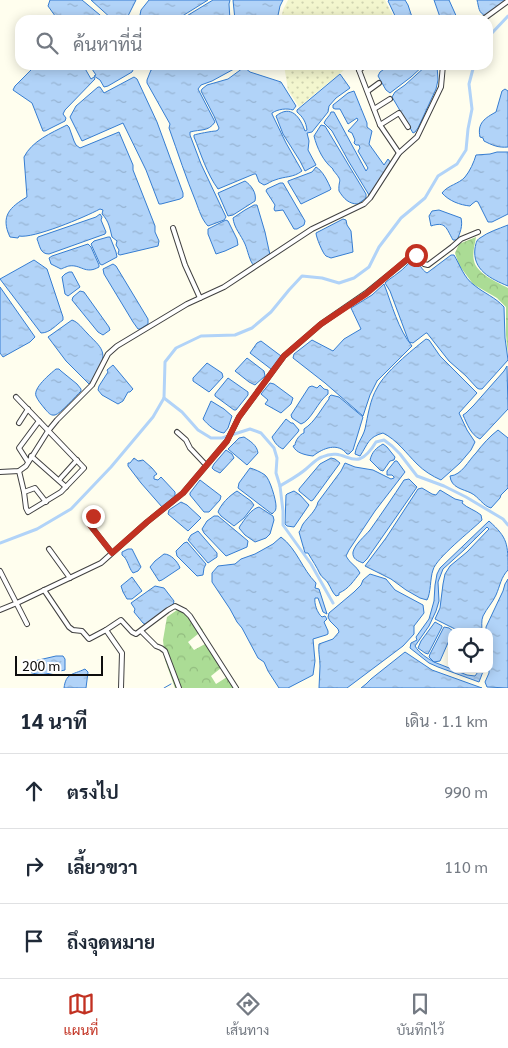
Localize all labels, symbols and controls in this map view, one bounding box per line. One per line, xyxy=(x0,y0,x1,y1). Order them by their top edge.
search box xyxy=(15,15,493,70)
icon: search xyxy=(33,29,61,57)
text: ค้นหาที่นี่ xyxy=(73,31,142,55)
route start xyxy=(405,244,428,267)
route end xyxy=(82,505,105,528)
map controls xyxy=(448,628,493,673)
button: locate xyxy=(448,628,493,673)
scale bar xyxy=(15,653,102,676)
text: 200 m xyxy=(22,656,60,674)
text: 14 นาที xyxy=(20,707,87,734)
text: เดิน · 1.1 km xyxy=(405,710,488,731)
icon: ahead xyxy=(20,777,48,805)
text: ตรงไป xyxy=(67,779,119,803)
text: 990 m xyxy=(444,781,488,802)
icon: right xyxy=(20,852,48,880)
text: เลี้ยวขวา xyxy=(67,854,138,878)
text: 110 m xyxy=(444,856,488,877)
icon: arrive xyxy=(20,927,48,955)
text: ถึงจุดหมาย xyxy=(67,929,155,953)
tab: แผนที่ xyxy=(64,990,99,1038)
tab: เส้นทาง xyxy=(226,990,269,1038)
tab: บันทึกไว้ xyxy=(397,990,444,1038)

